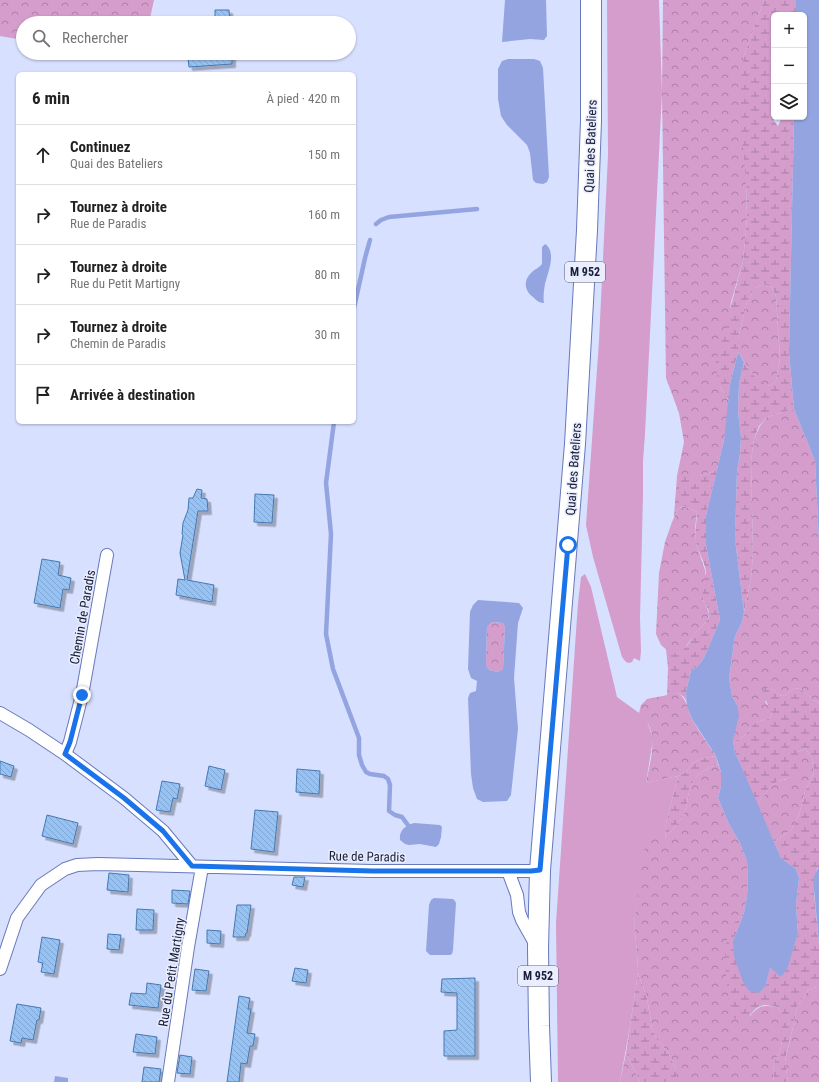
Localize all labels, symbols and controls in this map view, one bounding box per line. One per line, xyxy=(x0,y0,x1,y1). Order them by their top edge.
map controls xyxy=(771,12,807,120)
button: + xyxy=(771,12,807,48)
search box xyxy=(16,16,356,60)
icon: search xyxy=(30,27,52,49)
text: Rechercher xyxy=(62,29,128,47)
button: − xyxy=(771,48,807,84)
button: layers xyxy=(771,84,807,120)
text: 6 min xyxy=(32,88,70,108)
text: À pied · 420 m xyxy=(266,91,340,106)
street label: Quai des Bateliers xyxy=(581,99,600,193)
text: Continuez xyxy=(70,138,131,156)
icon: ahead xyxy=(32,144,54,166)
text: 150 m xyxy=(308,147,340,162)
text: Quai des Bateliers xyxy=(70,156,163,171)
text: Tournez à droite xyxy=(70,198,167,216)
icon: right xyxy=(32,204,54,226)
text: 160 m xyxy=(308,207,340,222)
text: Rue de Paradis xyxy=(70,216,146,231)
text: Tournez à droite xyxy=(70,258,167,276)
road number: M 952 xyxy=(565,262,605,282)
icon: right xyxy=(32,264,54,286)
text: 80 m xyxy=(314,267,340,282)
text: Rue du Petit Martigny xyxy=(70,276,180,291)
text: Tournez à droite xyxy=(70,318,167,336)
icon: right xyxy=(32,324,54,346)
text: 30 m xyxy=(314,327,340,342)
text: Chemin de Paradis xyxy=(70,336,166,351)
icon: arrive xyxy=(32,384,54,406)
text: Arrivée à destination xyxy=(70,386,195,404)
street label: Quai des Bateliers xyxy=(563,422,584,516)
route start xyxy=(559,536,577,554)
street label: Chemin de Paradis xyxy=(67,568,98,666)
route end xyxy=(73,686,91,704)
street label: Rue de Paradis xyxy=(329,848,405,865)
street label: Rue du Petit Martigny xyxy=(155,916,188,1028)
road number: M 952 xyxy=(518,966,558,986)

